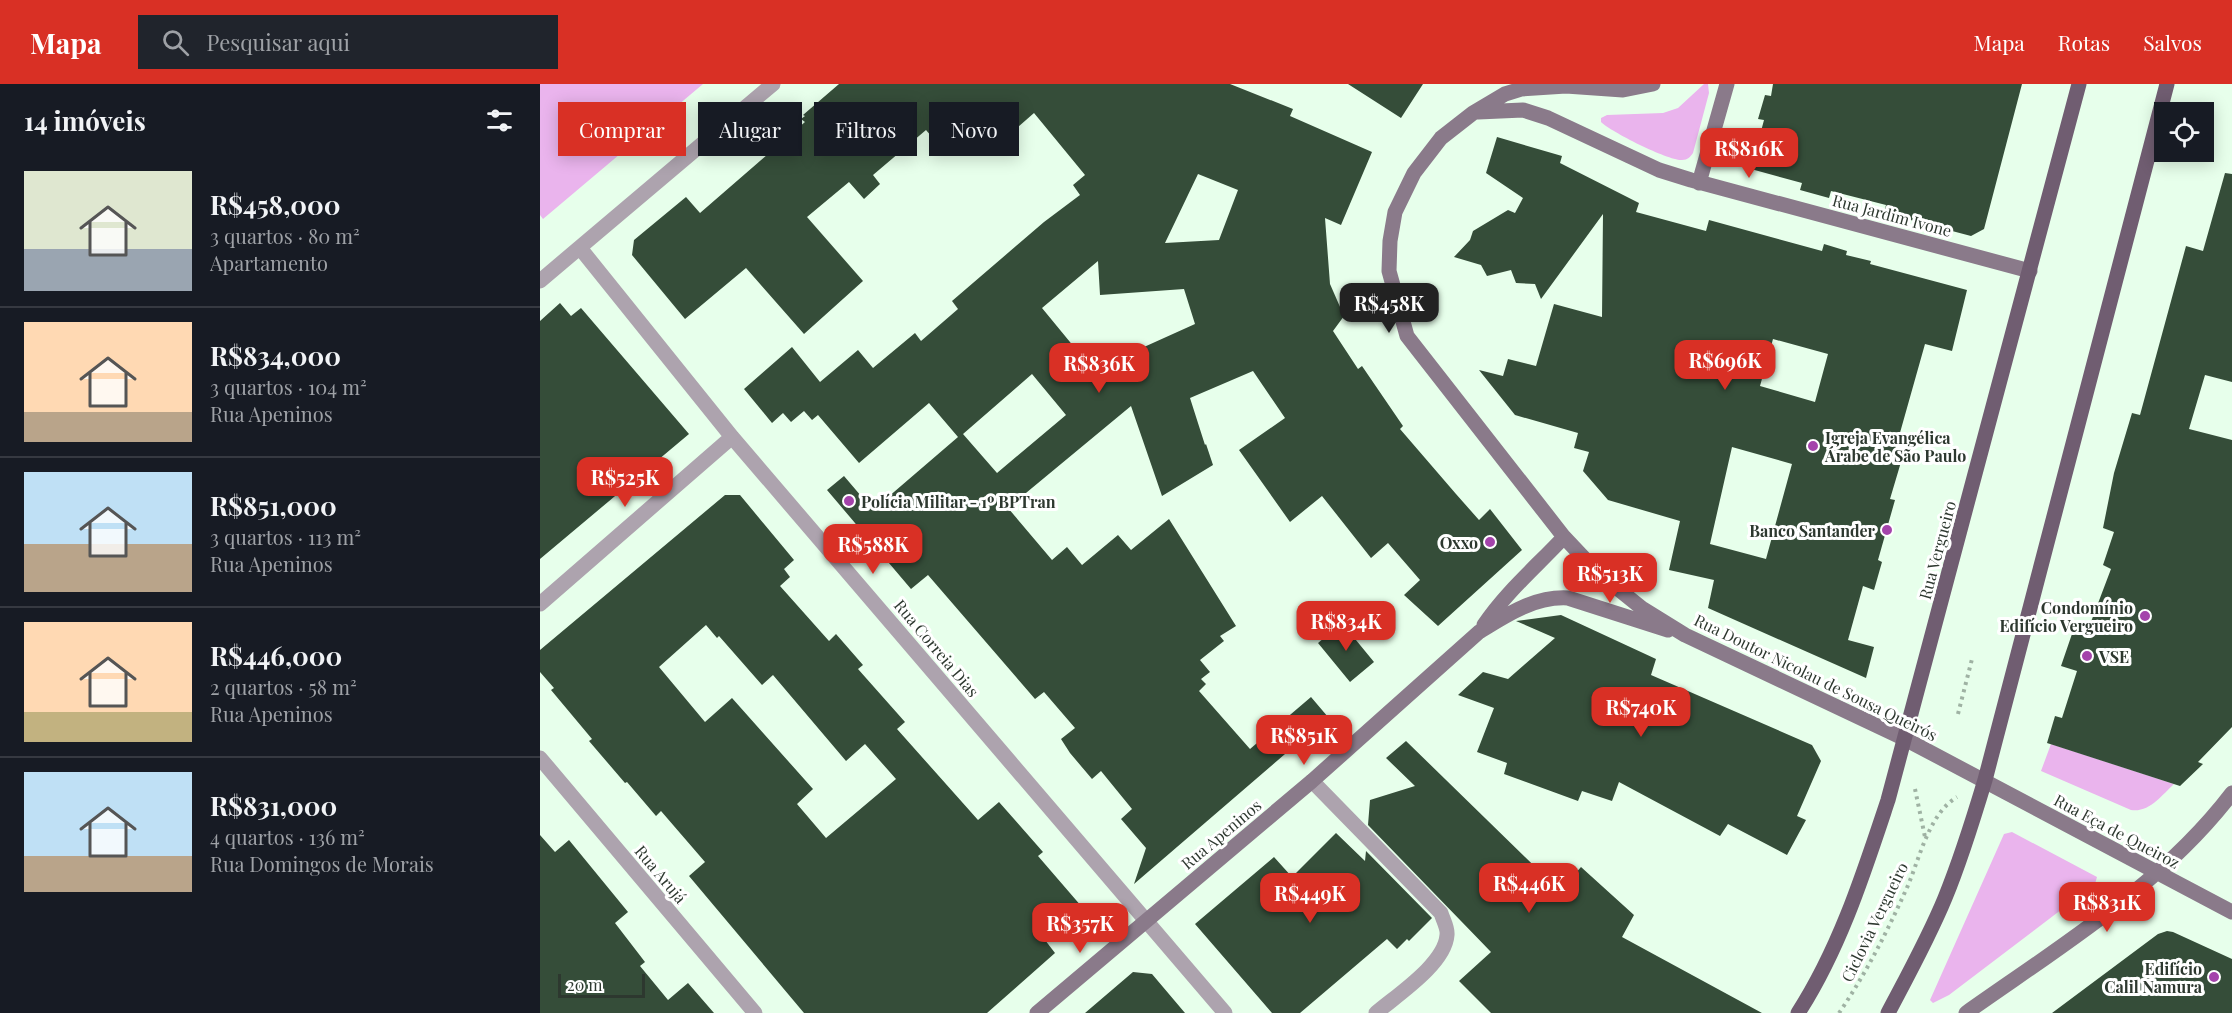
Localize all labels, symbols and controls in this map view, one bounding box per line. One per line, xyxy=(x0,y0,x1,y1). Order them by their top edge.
search box xyxy=(138,15,558,69)
text: Mapa xyxy=(30,24,102,61)
icon: search xyxy=(159,26,192,59)
text: Pesquisar aqui xyxy=(207,27,350,57)
text: Mapa xyxy=(1974,28,2025,56)
text: Rotas xyxy=(2058,28,2110,56)
text: Salvos xyxy=(2143,28,2202,56)
chip: Comprar xyxy=(558,102,686,156)
chip: Alugar xyxy=(698,102,802,156)
chip: Filtros xyxy=(814,102,917,156)
chip: Novo xyxy=(929,102,1019,156)
map controls xyxy=(2154,102,2214,162)
button: locate xyxy=(2154,102,2214,162)
text: 14 imóveis xyxy=(24,103,146,138)
icon: filters xyxy=(483,104,516,137)
pin: R$816K xyxy=(1700,128,1798,179)
text: R$816K xyxy=(1714,134,1784,161)
text: R$458,000 xyxy=(210,187,341,222)
street label: Rua Jardim Ivone xyxy=(1830,189,1954,241)
icon: home xyxy=(72,195,144,267)
text: 3 quartos · 80 m² xyxy=(210,222,360,249)
text: Apartamento xyxy=(210,249,328,276)
pin: R$458K xyxy=(1340,283,1438,334)
text: R$458K xyxy=(1354,289,1424,316)
text: R$834,000 xyxy=(210,338,341,373)
pin: R$696K xyxy=(1676,340,1774,391)
pin: R$836K xyxy=(1050,343,1148,394)
icon: home xyxy=(72,346,144,418)
text: R$696K xyxy=(1688,346,1762,373)
text: R$836K xyxy=(1063,349,1135,376)
text: 3 quartos · 104 m² xyxy=(210,373,367,400)
text: Rua Apeninos xyxy=(210,400,333,427)
place label: Igreja Evangélica Árabe de São Paulo xyxy=(1824,427,1966,466)
marker: Igreja Evangélica Árabe de São Paulo xyxy=(1806,439,1820,453)
pin: R$525K xyxy=(576,457,674,508)
text: R$525K xyxy=(591,463,659,490)
text: R$851,000 xyxy=(210,488,337,523)
place label: Polícia Militar - 1º BPTran xyxy=(861,491,1056,512)
marker: Polícia Militar - 1º BPTran xyxy=(842,494,856,508)
icon: home xyxy=(72,496,144,568)
street label: Rua Vergueiro xyxy=(1914,498,1960,602)
place label: Banco Santander xyxy=(1749,520,1876,541)
text: 3 quartos · 113 m² xyxy=(210,523,361,550)
marker: Banco Santander xyxy=(1880,523,1894,537)
pin: R$588K xyxy=(824,524,922,575)
text: R$588K xyxy=(837,530,909,557)
place label: Oxxo xyxy=(1440,532,1478,553)
marker: Oxxo xyxy=(1483,535,1497,549)
text: Rua Apeninos xyxy=(210,550,333,577)
pin: R$513K xyxy=(1561,553,1659,604)
text: R$513K xyxy=(1577,559,1643,586)
street label: Rua Correia Dias xyxy=(890,595,984,701)
place label: Condomínio Edifício Vergueiro xyxy=(1999,597,2133,636)
pin: R$834K xyxy=(1297,601,1395,652)
text: R$834K xyxy=(1311,607,1381,634)
street label: Rua Doutor Nicolau de Sousa Queirós xyxy=(1691,609,1941,745)
marker: Condomínio Edifício Vergueiro xyxy=(2138,609,2152,623)
text: R$446,000 xyxy=(210,638,342,673)
icon: home xyxy=(72,646,144,718)
place label: VSE xyxy=(2098,646,2129,667)
marker: VSE xyxy=(2080,649,2094,663)
text: 2 quartos · 58 m² xyxy=(210,673,357,700)
pin: R$740K xyxy=(1592,687,1690,738)
text: R$740K xyxy=(1605,693,1677,720)
text: Rua Apeninos xyxy=(210,700,333,727)
pin: R$851K xyxy=(1255,715,1353,766)
text: R$851K xyxy=(1270,721,1338,748)
text: R$831,000 xyxy=(210,788,337,823)
street label: Rua Eça de Queiroz xyxy=(2051,789,2184,873)
street label: Rua Apeninos xyxy=(1177,794,1265,874)
icon: home xyxy=(72,796,144,868)
text: 4 quartos · 136 m² xyxy=(210,823,365,850)
street label: Rua Arujá xyxy=(631,841,691,907)
text: Rua Domingos de Morais xyxy=(210,850,434,877)
street label: Ciclovia Vergueiro xyxy=(1836,858,1912,985)
pin: R$446K xyxy=(1480,863,1578,914)
text: R$446K xyxy=(1493,869,1565,896)
pin: R$449K xyxy=(1261,873,1359,924)
text: R$449K xyxy=(1274,879,1346,906)
pin: R$831K xyxy=(2058,882,2156,933)
text: R$831K xyxy=(2073,888,2141,915)
pin: R$357K xyxy=(1031,903,1129,954)
text: R$357K xyxy=(1046,909,1114,936)
place label: Edifício Calil Namura xyxy=(2104,958,2203,997)
marker: Edifício Calil Namura xyxy=(2207,970,2221,984)
scale bar xyxy=(558,971,645,998)
text: 20 m xyxy=(567,974,602,995)

